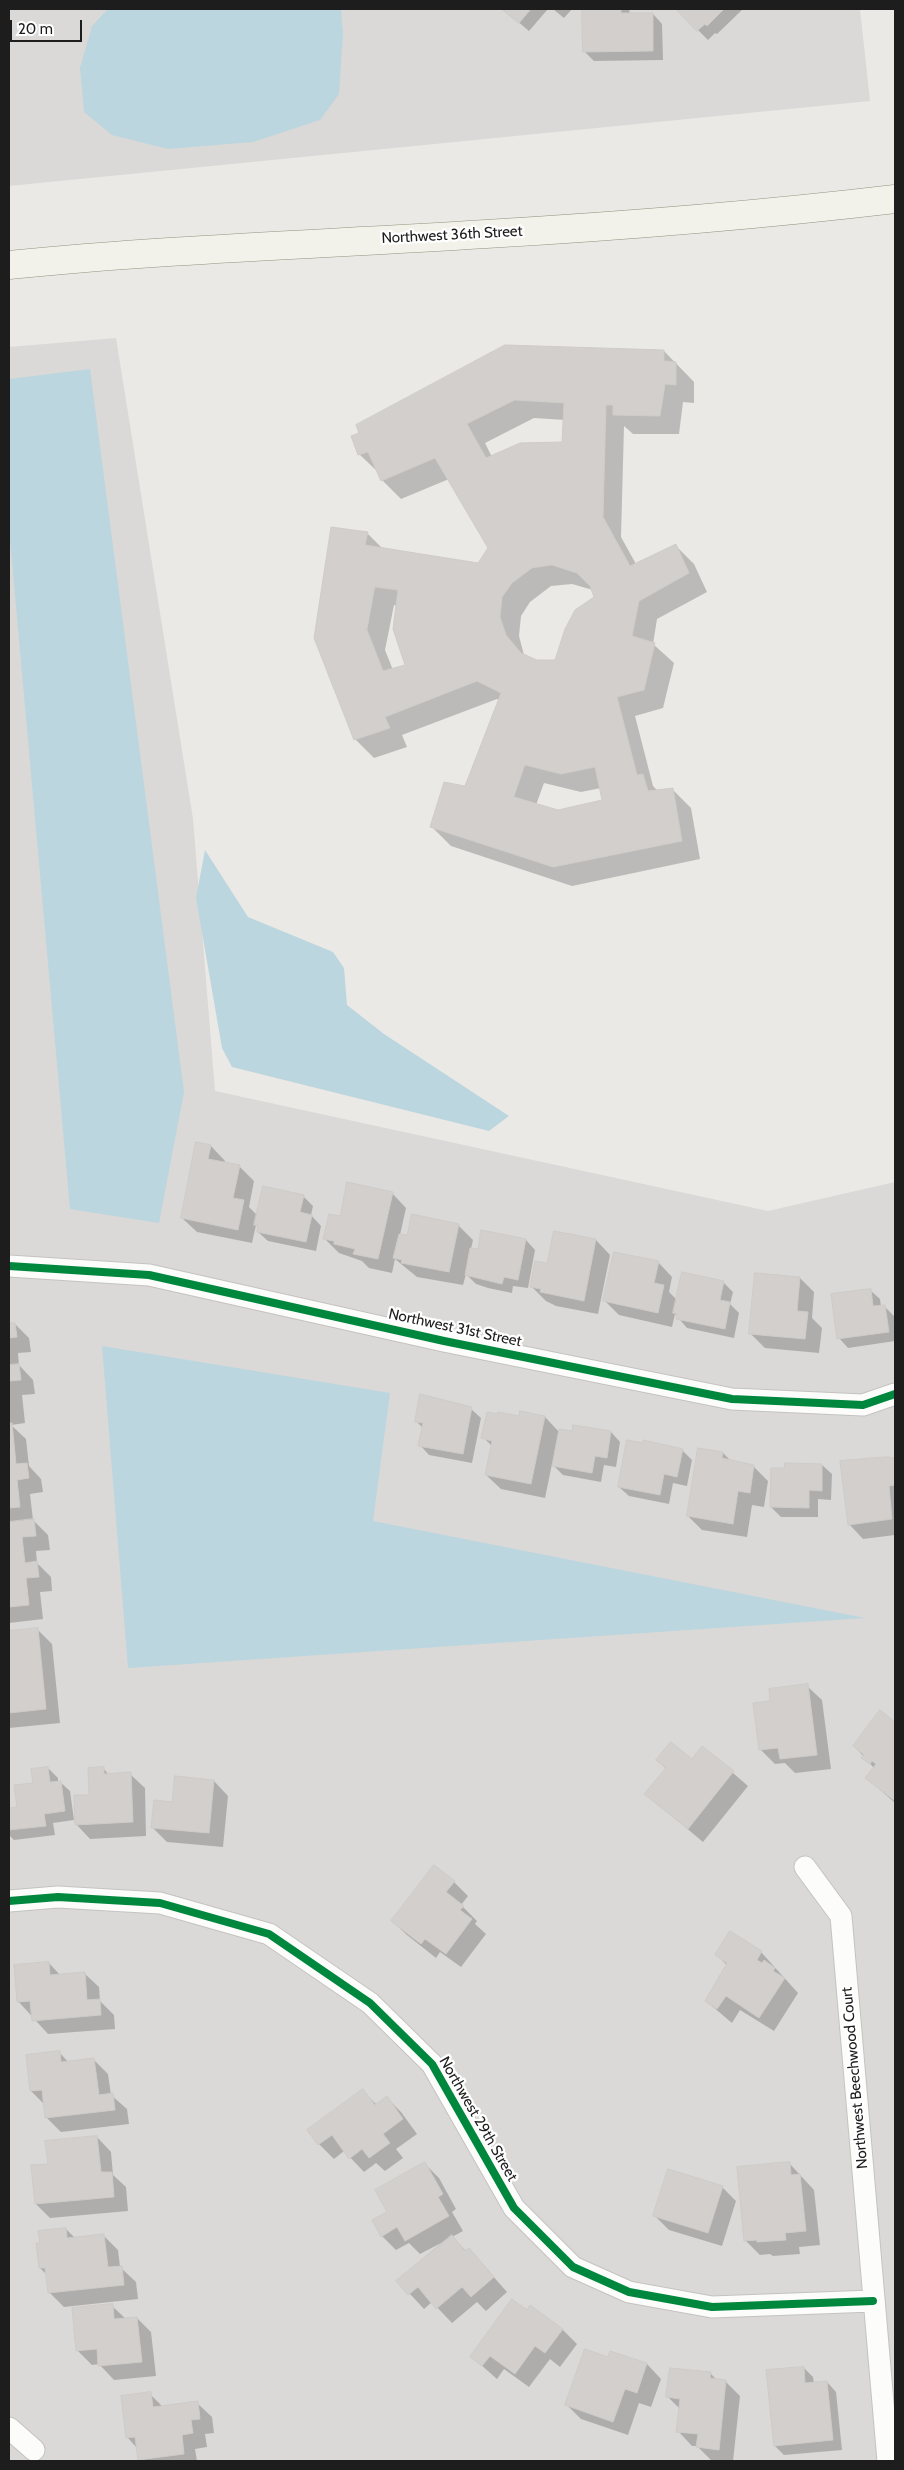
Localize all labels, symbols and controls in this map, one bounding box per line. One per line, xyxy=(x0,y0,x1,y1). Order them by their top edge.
scale bar xyxy=(12,10,85,42)
text: 20 m xyxy=(18,20,53,38)
street label: Northwest 36th Street xyxy=(381,222,523,248)
street label: Northwest 31st Street xyxy=(387,1305,523,1351)
street label: Northwest Beechwood Court xyxy=(838,1986,872,2170)
street label: Northwest 29th Street xyxy=(435,2053,521,2185)

